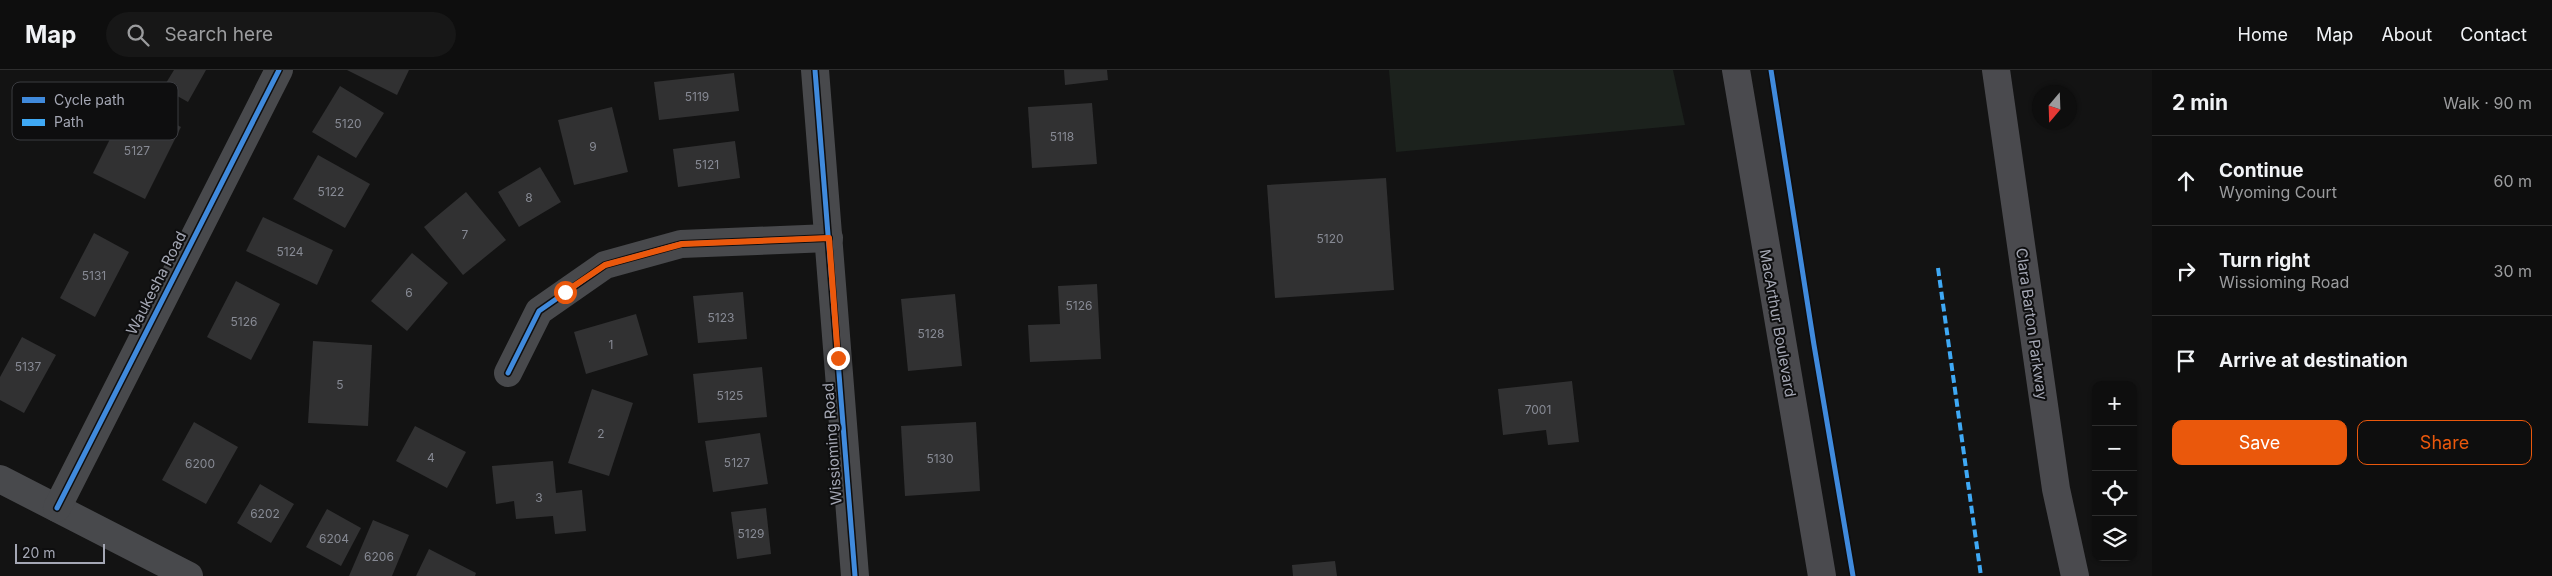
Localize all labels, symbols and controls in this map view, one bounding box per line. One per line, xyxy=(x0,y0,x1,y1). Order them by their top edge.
search box xyxy=(106,12,456,57)
text: Map xyxy=(25,20,76,49)
icon: search xyxy=(124,21,152,49)
text: Search here xyxy=(164,23,273,46)
text: Home xyxy=(2238,24,2288,45)
text: Map xyxy=(2316,24,2353,45)
text: About xyxy=(2381,24,2432,45)
text: Contact xyxy=(2460,24,2527,45)
legend xyxy=(12,82,178,140)
north arrow xyxy=(2032,85,2077,130)
house number: 5119 xyxy=(685,89,709,104)
text: 2 min xyxy=(2172,90,2228,115)
text: Cycle path xyxy=(54,91,125,108)
text: Walk · 90 m xyxy=(2443,93,2532,113)
text: Path xyxy=(54,113,84,130)
house number: 5120 xyxy=(334,116,362,131)
house number: 5118 xyxy=(1050,129,1074,144)
house number: 9 xyxy=(589,139,597,154)
house number: 5127 xyxy=(124,143,150,158)
house number: 5121 xyxy=(695,157,719,172)
text: Continue xyxy=(2219,159,2304,182)
icon: ahead xyxy=(2172,167,2200,195)
text: 60 m xyxy=(2493,171,2532,191)
text: Wyoming Court xyxy=(2219,182,2337,202)
house number: 5122 xyxy=(318,184,344,199)
house number: 8 xyxy=(525,190,533,205)
house number: 7 xyxy=(462,227,469,242)
street label: Waukesha Road xyxy=(122,228,190,338)
house number: 5120 xyxy=(1316,231,1344,246)
house number: 5124 xyxy=(276,244,304,259)
street label: Clara Barton Parkway xyxy=(2012,247,2052,402)
street label: MacArthur Boulevard xyxy=(1756,248,1800,398)
text: Turn right xyxy=(2219,249,2310,272)
icon: right xyxy=(2172,257,2200,285)
text: 30 m xyxy=(2494,261,2532,281)
house number: 5131 xyxy=(82,268,106,283)
text: Wissioming Road xyxy=(2219,272,2349,292)
route start xyxy=(554,281,577,304)
house number: 6 xyxy=(405,285,413,300)
house number: 5126 xyxy=(1066,298,1092,313)
house number: 5123 xyxy=(708,310,734,325)
house number: 5126 xyxy=(231,314,257,329)
house number: 5128 xyxy=(918,326,944,341)
house number: 1 xyxy=(609,337,613,352)
route end xyxy=(827,347,850,370)
icon: arrive xyxy=(2172,347,2200,375)
text: Arrive at destination xyxy=(2219,349,2408,372)
house number: 5137 xyxy=(15,359,41,374)
house number: 5 xyxy=(336,377,344,392)
map controls xyxy=(2092,381,2137,561)
button: + xyxy=(2092,381,2137,426)
street label: Wissioming Road xyxy=(818,382,846,506)
house number: 5125 xyxy=(717,388,743,403)
house number: 7001 xyxy=(1525,402,1551,417)
button: Save xyxy=(2172,420,2347,465)
button: Share xyxy=(2357,420,2532,465)
house number: 2 xyxy=(597,426,605,441)
button: − xyxy=(2092,426,2137,471)
house number: 4 xyxy=(427,450,435,465)
house number: 5130 xyxy=(926,451,954,466)
house number: 5127 xyxy=(724,455,750,470)
house number: 6200 xyxy=(185,456,215,471)
button: locate xyxy=(2092,471,2137,516)
house number: 3 xyxy=(535,490,543,505)
house number: 6202 xyxy=(250,506,280,521)
button: layers xyxy=(2092,516,2137,561)
house number: 5129 xyxy=(738,526,764,541)
house number: 6204 xyxy=(319,531,349,546)
scale bar xyxy=(15,541,105,564)
text: 20 m xyxy=(22,544,56,561)
house number: 6206 xyxy=(364,549,394,564)

